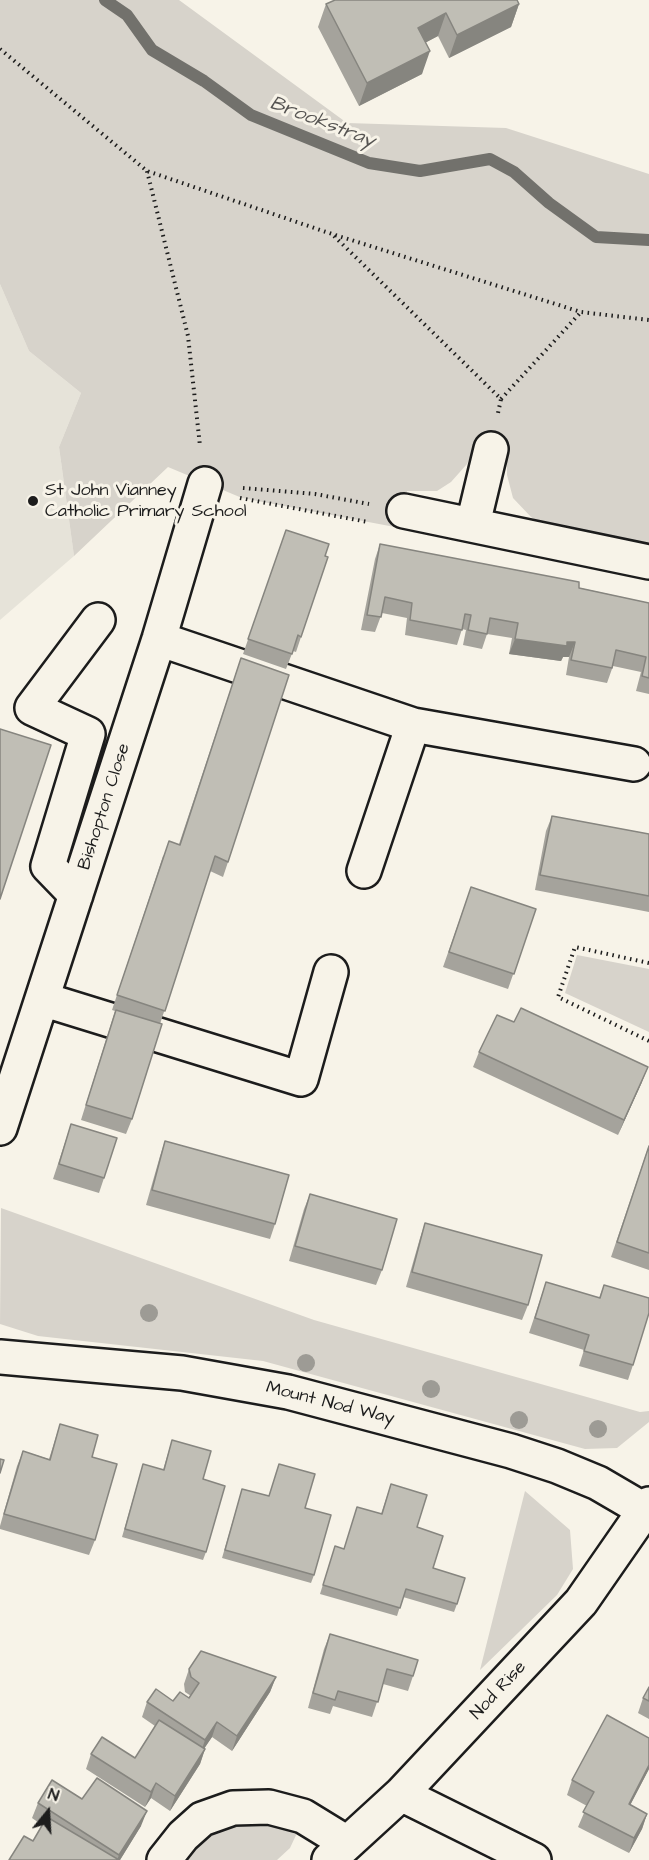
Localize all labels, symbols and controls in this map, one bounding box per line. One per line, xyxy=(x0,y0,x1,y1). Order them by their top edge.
water label: Brookstray xyxy=(266,92,378,154)
place label: St John Vianney Catholic Primary School xyxy=(45,480,247,522)
marker: St John Vianney Catholic Primary School xyxy=(26,494,40,508)
street label: Bishopton Close xyxy=(74,741,136,873)
street label: Mount Nod Way xyxy=(264,1378,396,1430)
street label: Nod Rise xyxy=(466,1657,532,1725)
north arrow xyxy=(18,1782,78,1842)
text: N xyxy=(45,1783,62,1807)

